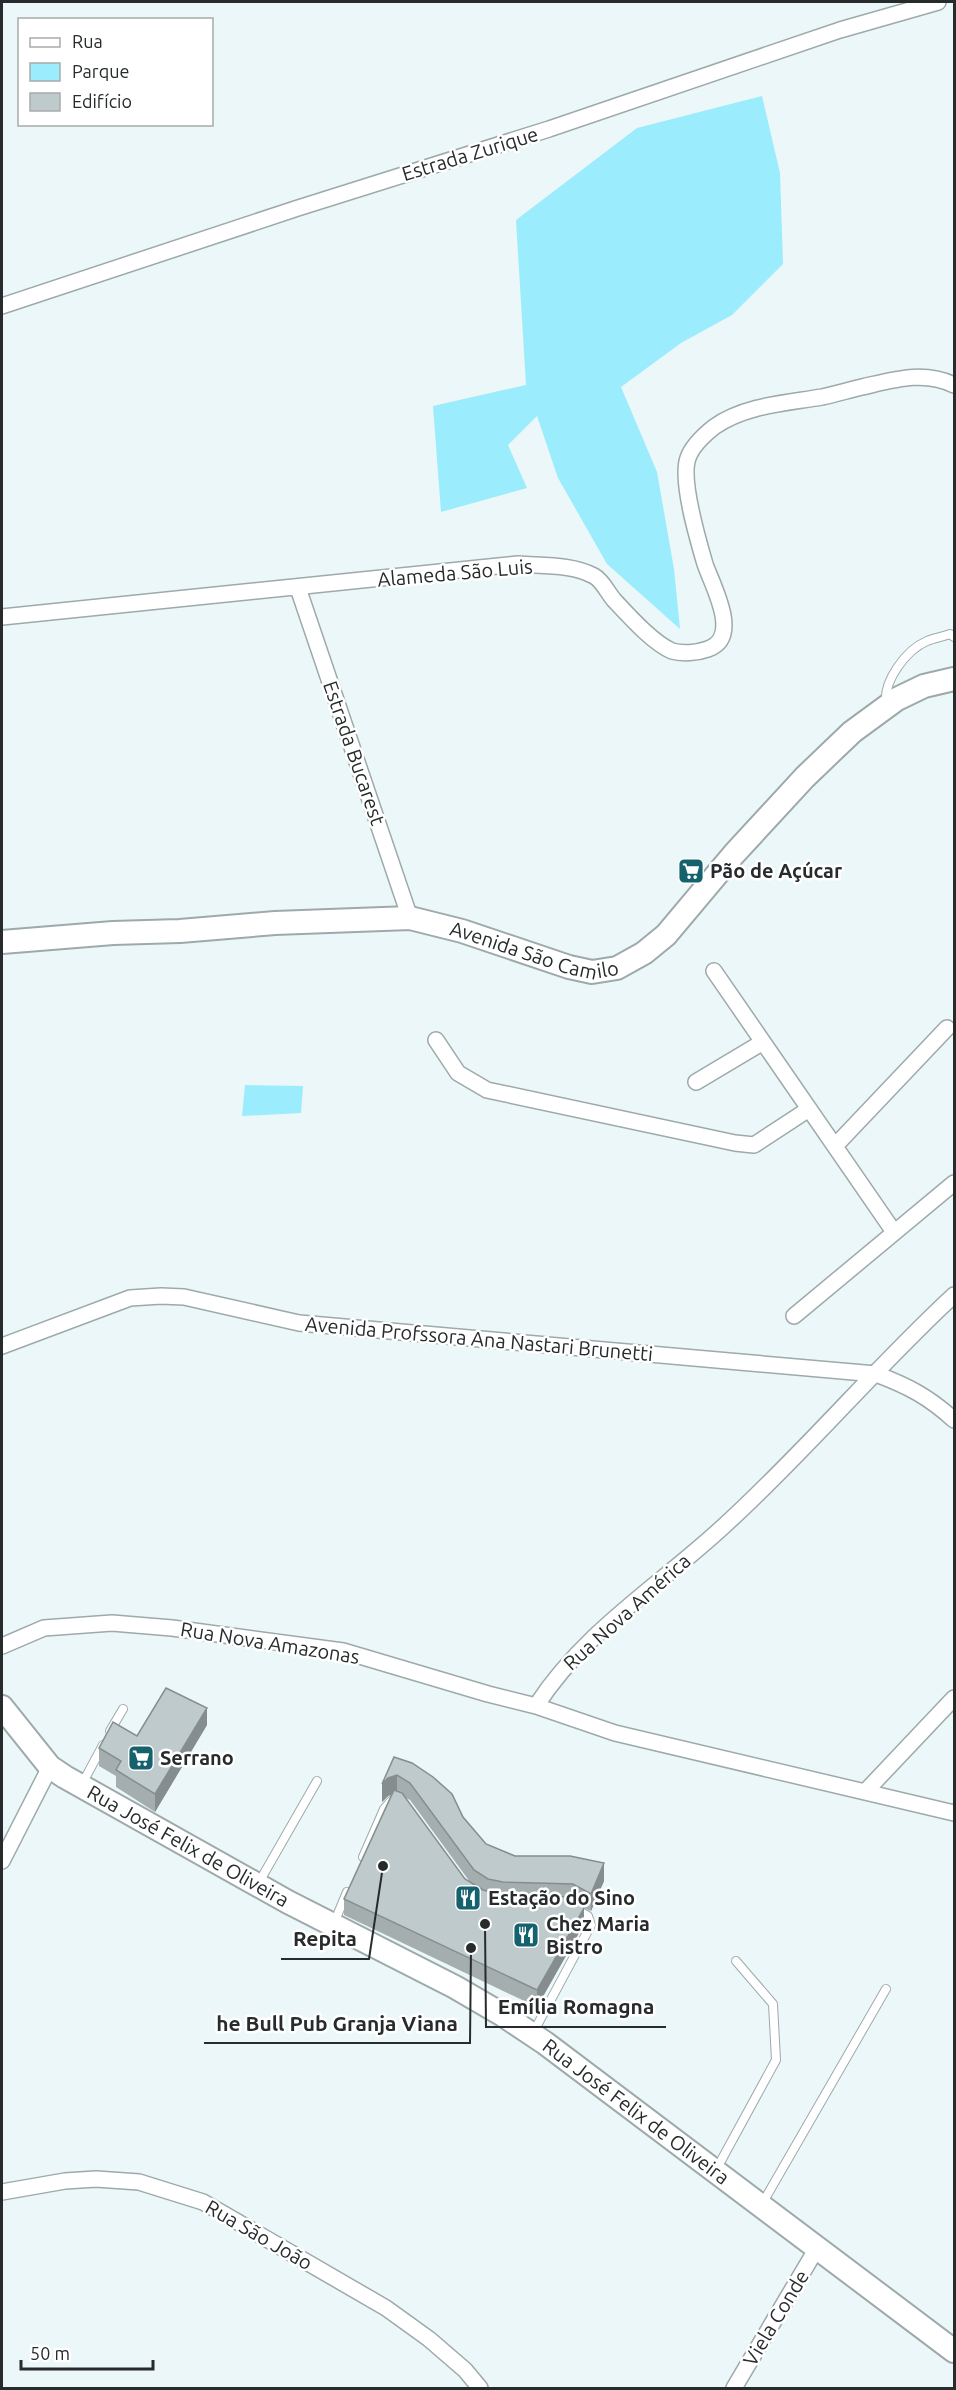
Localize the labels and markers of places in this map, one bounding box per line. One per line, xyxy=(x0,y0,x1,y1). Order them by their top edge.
supermarket icon: Pão de Açúcar xyxy=(676,856,706,886)
place label: Pão de Açúcar xyxy=(710,859,843,882)
supermarket icon: Serrano xyxy=(126,1743,156,1773)
place label: Serrano xyxy=(160,1746,234,1769)
restaurant icon: Estação do Sino xyxy=(453,1883,483,1913)
place label: Estação do Sino xyxy=(488,1886,635,1909)
place label: Chez Maria Bistro xyxy=(546,1912,650,1958)
callout: Repita xyxy=(281,1920,369,1959)
restaurant icon: Chez Maria Bistro xyxy=(511,1920,541,1950)
callout: Emília Romagna xyxy=(486,1988,666,2027)
callout: he Bull Pub Granja Viana xyxy=(204,2004,470,2043)

